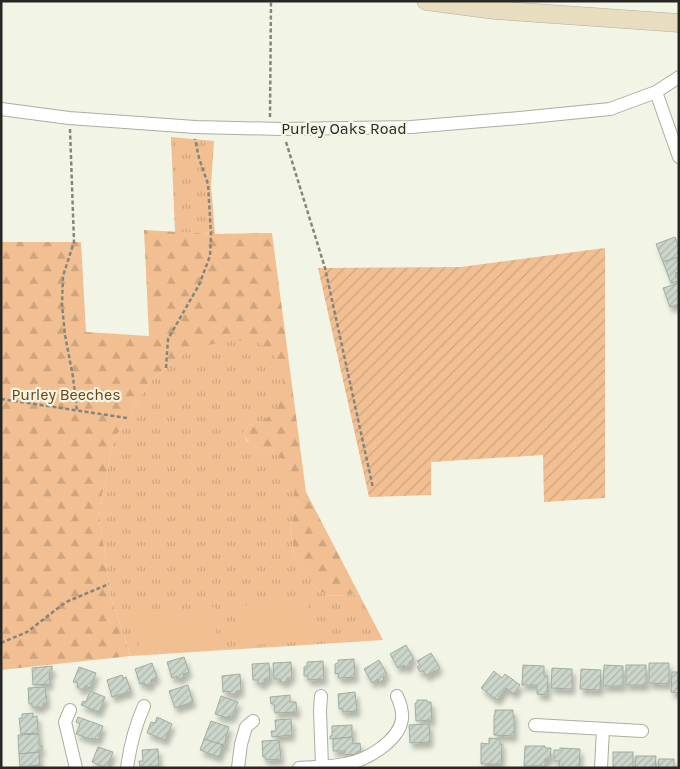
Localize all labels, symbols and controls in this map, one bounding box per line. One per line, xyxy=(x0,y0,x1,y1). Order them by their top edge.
street label: Purley Oaks Road xyxy=(281,119,407,138)
park label: Purley Beeches xyxy=(11,385,121,404)

